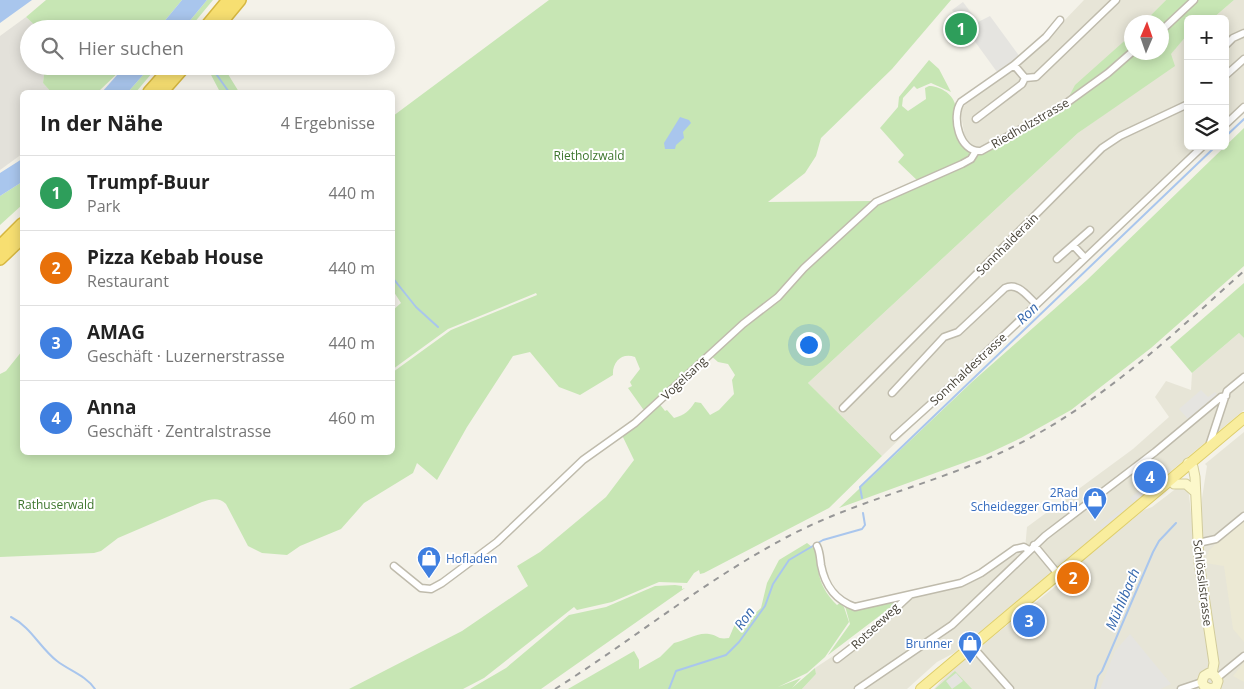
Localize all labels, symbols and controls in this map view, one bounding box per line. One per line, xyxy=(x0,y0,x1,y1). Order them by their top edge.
pin: 1 xyxy=(945,10,977,48)
north arrow xyxy=(1124,15,1169,60)
map controls xyxy=(1184,15,1229,150)
button: + xyxy=(1184,15,1229,60)
search box xyxy=(20,20,395,75)
icon: search xyxy=(38,34,66,62)
text: Hier suchen xyxy=(78,35,184,61)
button: − xyxy=(1184,60,1229,105)
street label: Riedholzstrasse xyxy=(988,94,1072,152)
button: layers xyxy=(1184,105,1229,150)
text: In der Nähe xyxy=(40,109,163,137)
text: 4 Ergebnisse xyxy=(281,112,375,134)
park label: Rietholzwald xyxy=(553,147,625,164)
text: Trumpf-Buur xyxy=(87,169,210,195)
text: 1 xyxy=(51,182,61,204)
text: 440 m xyxy=(329,182,375,204)
text: Park xyxy=(87,195,120,217)
street label: Sonnhalderain xyxy=(972,209,1042,279)
text: Pizza Kebab House xyxy=(87,244,263,270)
text: 2 xyxy=(51,257,61,279)
text: 440 m xyxy=(329,257,375,279)
text: Restaurant xyxy=(87,270,169,292)
water label: Ron xyxy=(1012,298,1042,328)
text: AMAG xyxy=(87,319,145,345)
street label: Sonnhaldestrasse xyxy=(926,329,1010,409)
text: 3 xyxy=(51,332,61,354)
text: 440 m xyxy=(329,332,375,354)
your location xyxy=(796,332,822,358)
text: Geschäft · Luzernerstrasse xyxy=(87,345,285,367)
street label: Vogelsang xyxy=(657,352,711,404)
text: Anna xyxy=(87,394,137,420)
text: 4 xyxy=(51,407,61,429)
text: 460 m xyxy=(329,407,375,429)
text: Geschäft · Zentralstrasse xyxy=(87,420,271,442)
pin: 4 xyxy=(1134,458,1166,496)
place label: 2Rad Scheidegger GmbH xyxy=(971,484,1078,515)
shop icon: 2Rad Scheidegger GmbH xyxy=(1082,486,1108,520)
park label: Rathuserwald xyxy=(18,496,94,513)
street label: Schlösslistrasse xyxy=(1189,539,1217,628)
shop icon: Hofladen xyxy=(416,545,442,579)
place label: Hofladen xyxy=(446,550,497,567)
pin: 2 xyxy=(1057,559,1089,597)
water label: Mühlibach xyxy=(1100,565,1144,633)
street label: Rotseeweg xyxy=(847,599,903,653)
pin: 3 xyxy=(1013,602,1045,640)
water label: Ron xyxy=(729,603,759,633)
shop icon: Brunner xyxy=(957,630,983,664)
place label: Brunner xyxy=(906,635,952,652)

